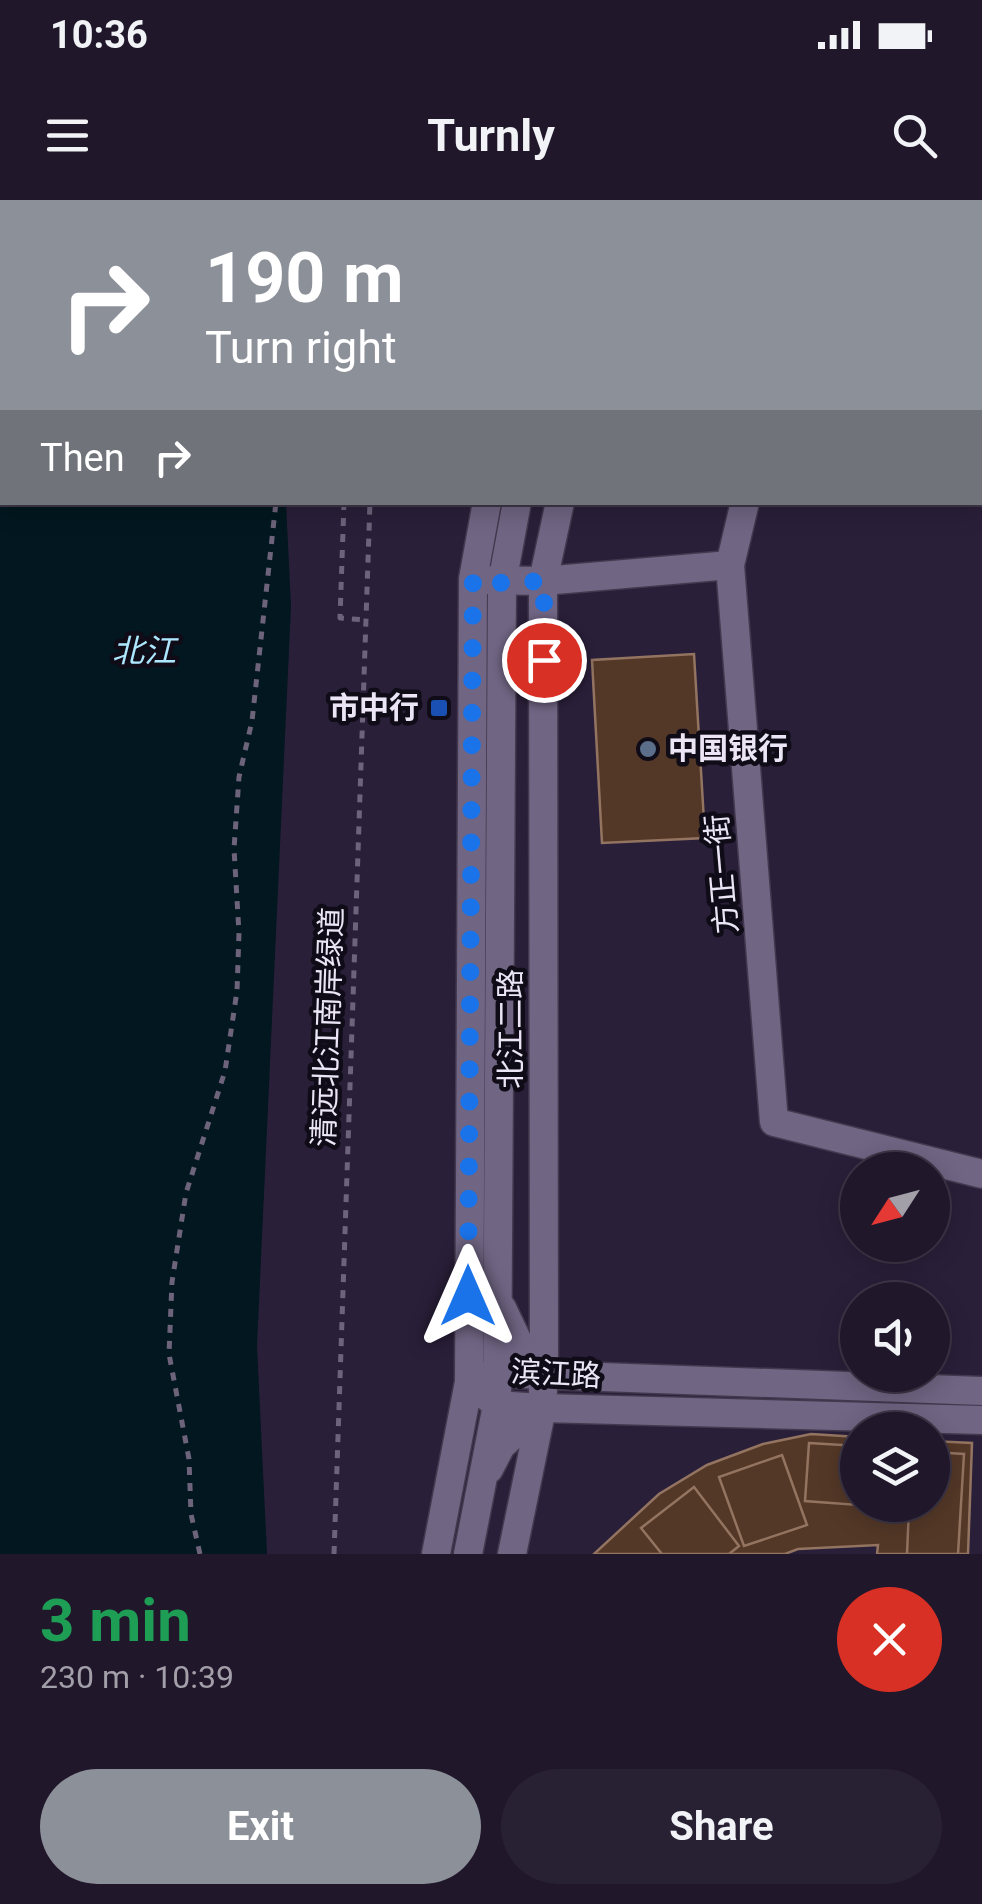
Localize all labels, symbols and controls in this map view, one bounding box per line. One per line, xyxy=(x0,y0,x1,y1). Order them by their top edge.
text: 10:36 xyxy=(50,13,148,57)
icon: menu xyxy=(40,108,95,163)
icon: search xyxy=(887,108,942,163)
text: Turnly xyxy=(427,109,555,162)
text: 190 m xyxy=(205,237,404,319)
icon: right xyxy=(40,240,170,370)
text: Turn right xyxy=(205,321,397,374)
icon: right xyxy=(145,430,200,485)
text: Then xyxy=(40,436,125,480)
pin xyxy=(502,618,587,703)
water label: 北江 xyxy=(112,632,179,670)
icon: arrive xyxy=(517,633,572,688)
place label: 市中行 xyxy=(329,690,419,725)
marker: 市中行 xyxy=(428,697,450,719)
place label: 中国银行 xyxy=(668,731,788,766)
marker: 中国银行 xyxy=(637,738,659,760)
street label: 方正一街 xyxy=(699,813,744,935)
street label: 清远北江南岸绿道 xyxy=(306,906,349,1148)
street label: 北江二路 xyxy=(493,969,528,1089)
north arrow xyxy=(840,1152,950,1262)
map controls xyxy=(840,1152,950,1522)
position arrow xyxy=(416,1244,520,1348)
button: sound xyxy=(840,1282,950,1392)
street label: 滨江路 xyxy=(510,1354,602,1393)
button: layers xyxy=(840,1412,950,1522)
text: 3 min xyxy=(40,1585,191,1656)
button: close xyxy=(837,1587,942,1692)
text: 230 m · 10:39 xyxy=(40,1658,234,1696)
button: Exit xyxy=(40,1769,481,1884)
button: Share xyxy=(501,1769,942,1884)

